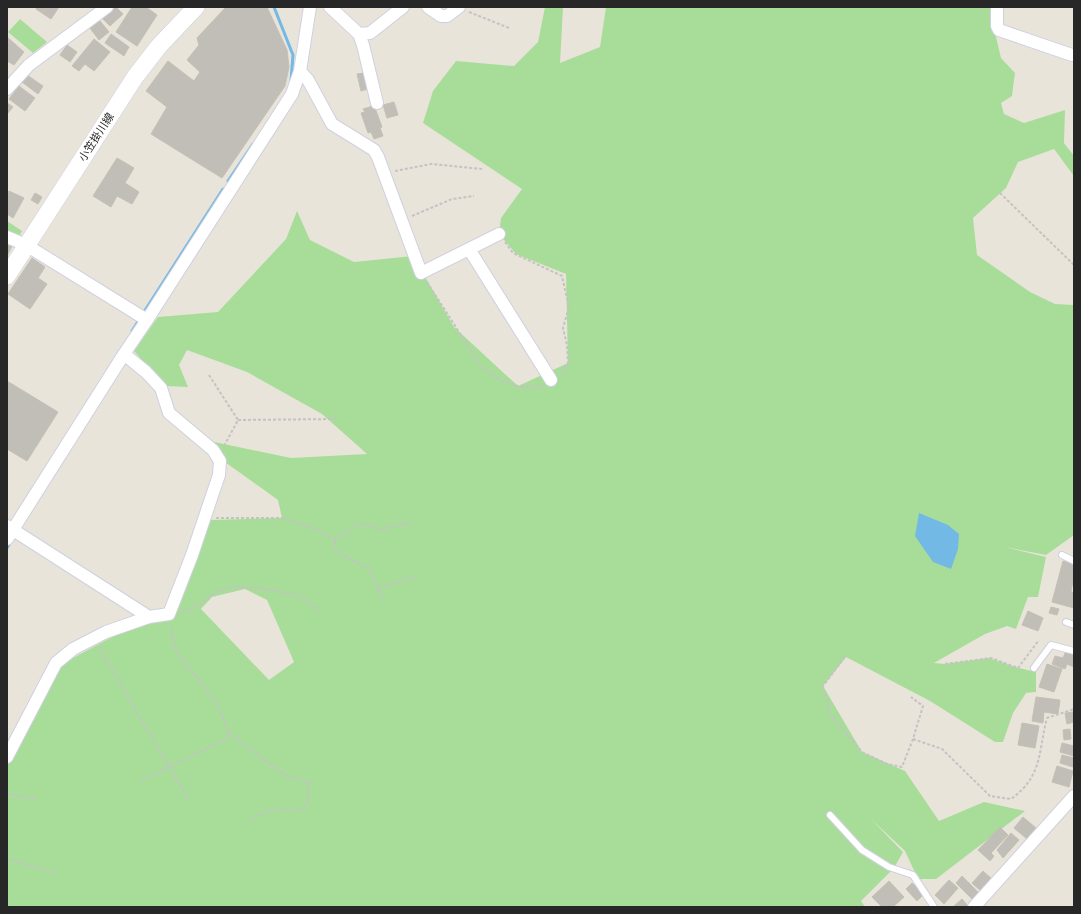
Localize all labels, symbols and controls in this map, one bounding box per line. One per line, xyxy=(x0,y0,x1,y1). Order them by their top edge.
street label: 小笠掛川線 xyxy=(76,111,117,164)

